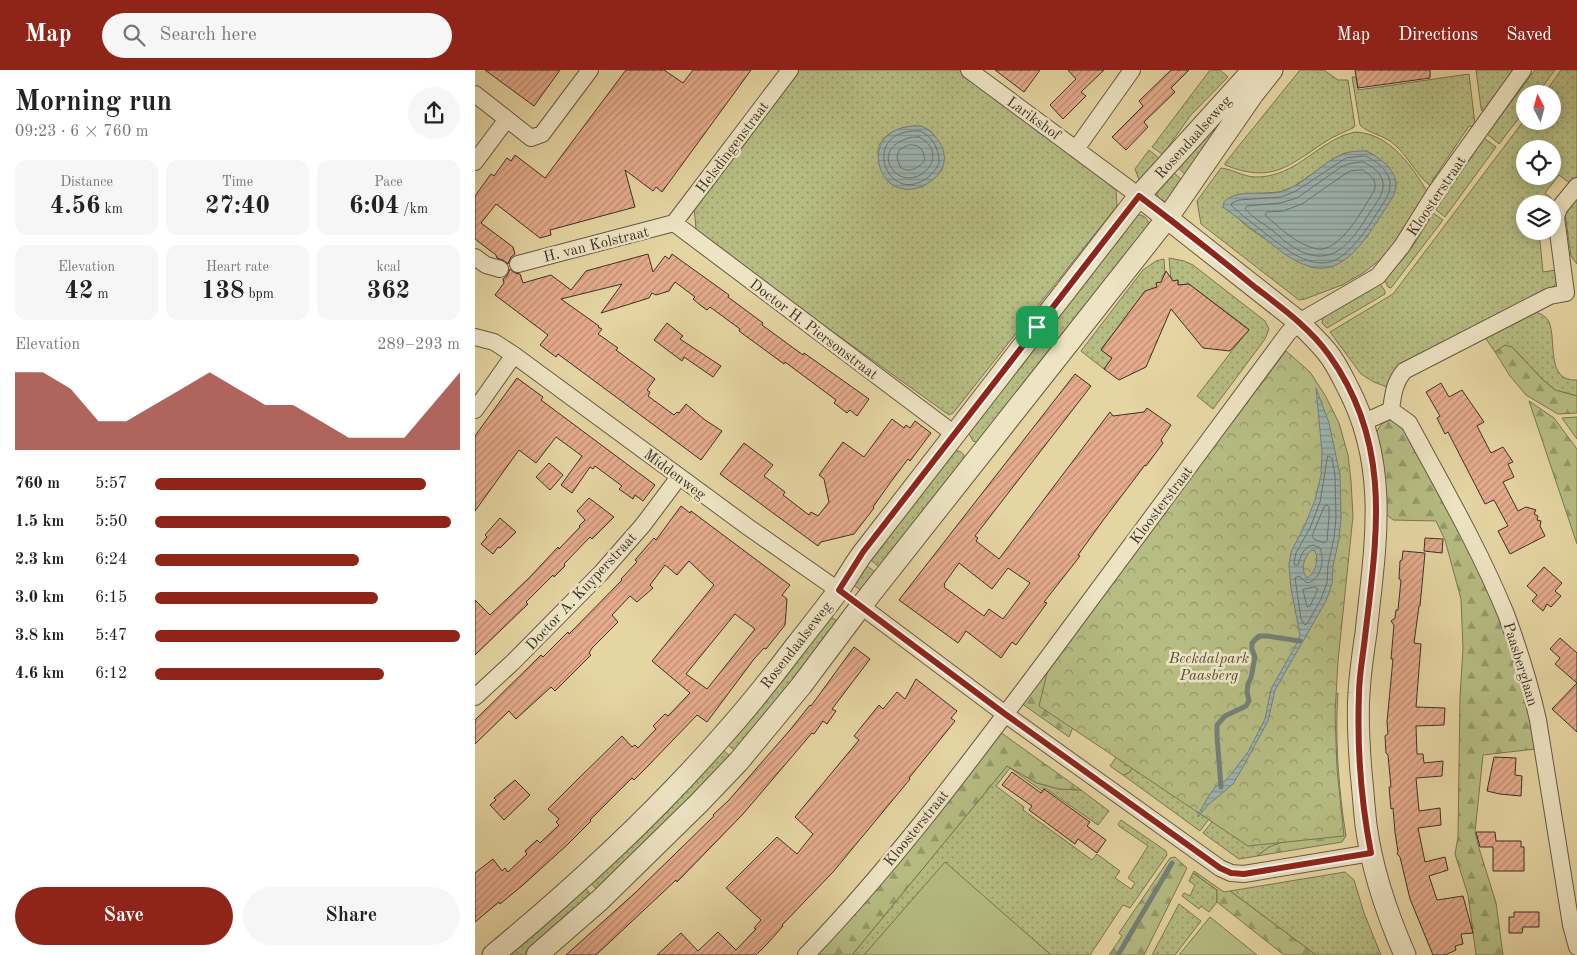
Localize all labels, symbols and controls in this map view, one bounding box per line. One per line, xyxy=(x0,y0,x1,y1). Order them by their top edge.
search box xyxy=(102,13,452,58)
icon: search xyxy=(120,21,148,49)
text: Map xyxy=(25,23,72,47)
text: Search here xyxy=(160,26,257,45)
text: Map xyxy=(1337,26,1370,44)
text: Directions xyxy=(1398,26,1478,44)
text: Saved xyxy=(1506,26,1552,44)
north arrow xyxy=(1516,85,1561,130)
map controls xyxy=(1516,85,1561,240)
button: share xyxy=(408,87,460,139)
text: Morning run xyxy=(15,89,172,117)
street label: Rosendaalseweg xyxy=(1153,94,1235,182)
street label: Larikshof xyxy=(1003,95,1064,144)
street label: Helsdingenstraat xyxy=(694,99,772,196)
text: 09:23 · 6 × 760 m xyxy=(15,124,148,140)
button: locate xyxy=(1516,140,1561,185)
street label: Kloosterstraat xyxy=(1405,154,1469,240)
text: Distance xyxy=(60,175,113,189)
text: Time xyxy=(222,175,253,189)
text: Pace xyxy=(374,175,403,189)
text: 4.56 xyxy=(50,194,101,219)
text: 27:40 xyxy=(205,194,270,219)
text: 6:04 xyxy=(349,194,399,219)
button: layers xyxy=(1516,195,1561,240)
text: km xyxy=(101,202,123,216)
text: /km xyxy=(399,202,428,216)
street label: H. van Kolstraat xyxy=(542,225,651,266)
text: Elevation xyxy=(58,260,115,274)
text: Heart rate xyxy=(206,260,269,274)
text: kcal xyxy=(376,260,401,274)
street label: Doctor H. Piersonstraat xyxy=(746,277,880,383)
text: 42 xyxy=(64,279,93,304)
text: 138 xyxy=(201,279,245,304)
text: 362 xyxy=(367,279,410,304)
text: m xyxy=(93,287,109,301)
text: bpm xyxy=(245,287,274,301)
pin xyxy=(1016,306,1058,348)
icon: arrive xyxy=(1023,313,1051,341)
text: Elevation xyxy=(15,337,80,353)
text: 289–293 m xyxy=(377,337,460,353)
street label: Middenweg xyxy=(640,447,708,503)
street label: Kloosterstraat xyxy=(1128,464,1196,548)
text: 760 m xyxy=(15,476,60,492)
text: 5:57 xyxy=(95,476,127,492)
text: 1.5 km xyxy=(15,514,64,530)
text: 5:50 xyxy=(95,514,127,530)
street label: Doctor A. Kuyperstraat xyxy=(524,530,640,654)
text: 2.3 km xyxy=(15,552,64,568)
text: 6:24 xyxy=(95,552,127,568)
text: 3.0 km xyxy=(15,590,64,606)
text: 6:15 xyxy=(95,590,127,606)
street label: Rosendaalseweg xyxy=(759,600,836,692)
street label: Paasberglaan xyxy=(1500,621,1539,708)
text: 3.8 km xyxy=(15,628,64,644)
text: 5:47 xyxy=(95,628,127,644)
park label: Beekdalpark Paasberg xyxy=(1168,652,1249,684)
text: 4.6 km xyxy=(15,666,64,682)
text: 6:12 xyxy=(95,666,127,682)
street label: Kloosterstraat xyxy=(882,788,952,870)
button: Save xyxy=(15,887,233,945)
button: Share xyxy=(243,887,460,945)

